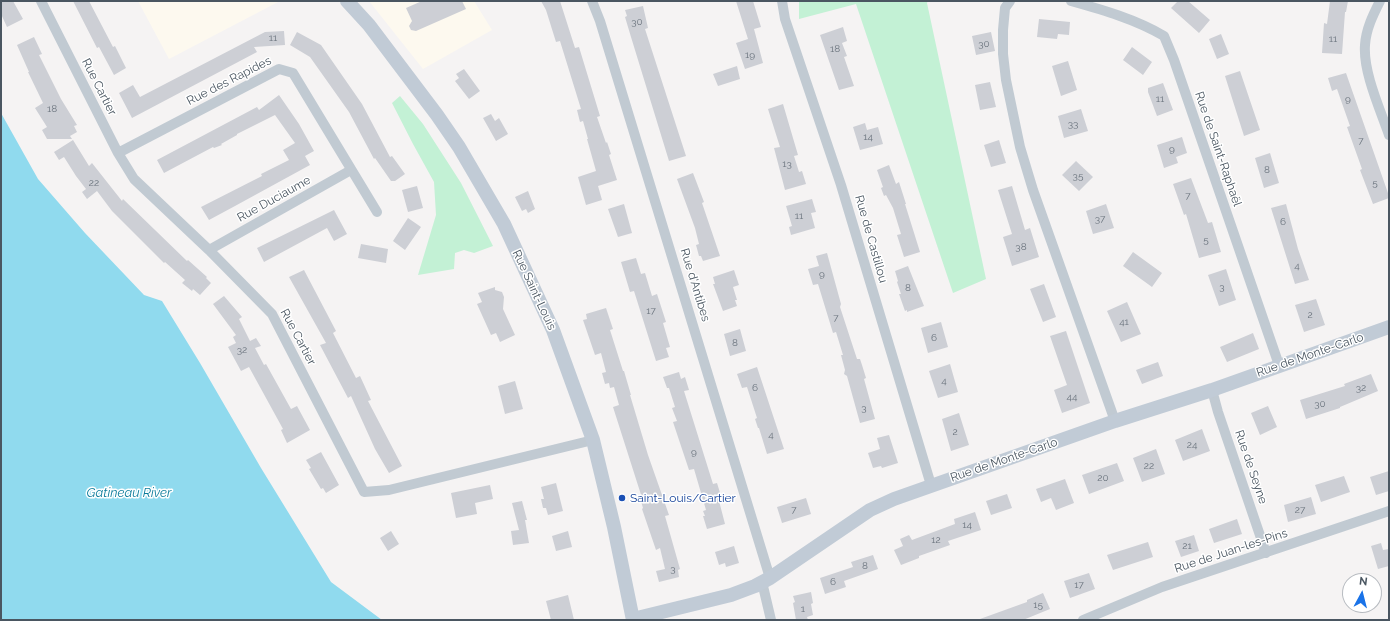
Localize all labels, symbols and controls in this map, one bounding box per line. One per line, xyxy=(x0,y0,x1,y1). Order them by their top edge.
house number: 30 xyxy=(631,16,643,28)
house number: 11 xyxy=(269,32,277,44)
house number: 11 xyxy=(1329,33,1337,45)
house number: 30 xyxy=(978,38,990,50)
house number: 18 xyxy=(830,43,840,55)
house number: 19 xyxy=(745,49,755,61)
street label: Rue des Rapides xyxy=(184,53,274,109)
street label: Rue Cartier xyxy=(79,56,119,118)
street label: Rue de Saint-Raphaël xyxy=(1192,90,1244,208)
house number: 11 xyxy=(1156,93,1164,105)
house number: 9 xyxy=(1345,93,1351,105)
house number: 18 xyxy=(47,103,57,115)
house number: 33 xyxy=(1068,118,1078,130)
house number: 14 xyxy=(863,131,873,143)
house number: 7 xyxy=(1358,135,1364,147)
house number: 9 xyxy=(1169,143,1175,155)
house number: 13 xyxy=(782,158,792,170)
house number: 8 xyxy=(1264,164,1270,176)
house number: 35 xyxy=(1073,170,1083,182)
street label: Rue Duciaume xyxy=(235,173,313,225)
house number: 22 xyxy=(89,177,99,189)
house number: 5 xyxy=(1372,177,1378,189)
house number: 7 xyxy=(1185,190,1191,202)
street label: Rue de Castillou xyxy=(852,193,890,285)
house number: 11 xyxy=(795,210,803,222)
house number: 37 xyxy=(1095,213,1105,225)
house number: 6 xyxy=(1280,216,1286,228)
house number: 5 xyxy=(1203,234,1209,246)
house number: 38 xyxy=(1015,241,1027,253)
street label: Rue d'Antibes xyxy=(677,247,713,323)
street label: Rue Saint-Louis xyxy=(509,248,559,332)
house number: 4 xyxy=(1294,260,1300,272)
house number: 9 xyxy=(819,268,825,280)
house number: 3 xyxy=(1219,281,1225,293)
house number: 8 xyxy=(905,282,911,294)
house number: 17 xyxy=(646,305,656,317)
street label: Rue Cartier xyxy=(277,306,319,368)
house number: 2 xyxy=(1307,309,1313,321)
house number: 7 xyxy=(833,312,839,324)
house number: 41 xyxy=(1119,316,1129,328)
street label: Rue de Monte-Carlo xyxy=(1254,330,1366,380)
house number: 6 xyxy=(931,332,937,344)
house number: 8 xyxy=(732,337,738,349)
house number: 32 xyxy=(237,344,247,356)
house number: 4 xyxy=(941,375,947,387)
house number: 6 xyxy=(752,382,758,394)
house number: 32 xyxy=(1356,382,1366,394)
house number: 44 xyxy=(1067,391,1077,403)
house number: 30 xyxy=(1314,398,1326,410)
house number: 3 xyxy=(861,402,867,414)
house number: 2 xyxy=(952,426,958,438)
street label: Rue de Seyne xyxy=(1232,428,1270,506)
house number: 4 xyxy=(768,429,774,441)
street label: Rue de Monte-Carlo xyxy=(948,435,1060,485)
house number: 24 xyxy=(1187,439,1197,451)
house number: 9 xyxy=(691,446,697,458)
house number: 22 xyxy=(1144,460,1154,472)
house number: 20 xyxy=(1097,472,1109,484)
water label: Gatineau River xyxy=(87,485,171,501)
place label: Saint-Louis/Cartier xyxy=(630,491,736,505)
marker: Saint-Louis/Cartier xyxy=(617,493,627,503)
house number: 7 xyxy=(791,504,797,516)
house number: 27 xyxy=(1295,504,1305,516)
house number: 14 xyxy=(962,519,972,531)
street label: Rue de Juan-les-Pins xyxy=(1173,526,1289,576)
house number: 12 xyxy=(931,534,941,546)
house number: 21 xyxy=(1182,540,1192,552)
house number: 8 xyxy=(862,560,868,572)
house number: 3 xyxy=(670,563,676,575)
north arrow xyxy=(1342,573,1382,613)
text: N xyxy=(1358,575,1368,589)
house number: 6 xyxy=(830,576,836,588)
house number: 17 xyxy=(1074,579,1084,591)
house number: 15 xyxy=(1033,599,1043,611)
house number: 1 xyxy=(801,603,805,615)

